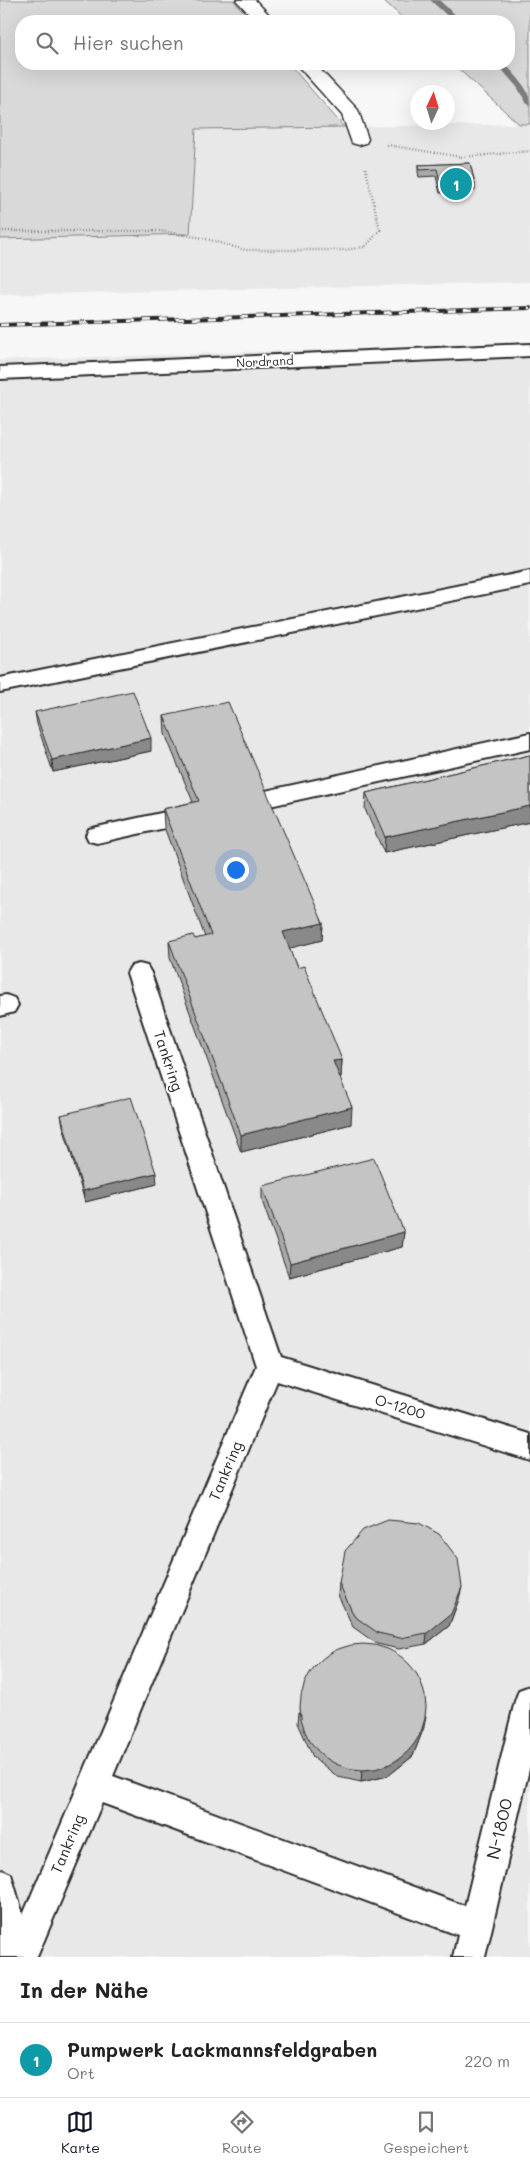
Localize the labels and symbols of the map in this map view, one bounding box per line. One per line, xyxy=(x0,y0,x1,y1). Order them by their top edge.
north arrow xyxy=(410,85,455,130)
pin: 1 xyxy=(440,165,472,203)
street label: Nordrand xyxy=(236,351,294,370)
your location xyxy=(223,857,249,883)
street label: Tankring xyxy=(150,1028,188,1094)
street label: O-1200 xyxy=(373,1389,428,1423)
street label: Tankring xyxy=(204,1437,247,1504)
street label: N-1800 xyxy=(480,1796,518,1862)
street label: Tankring xyxy=(46,1810,89,1877)

